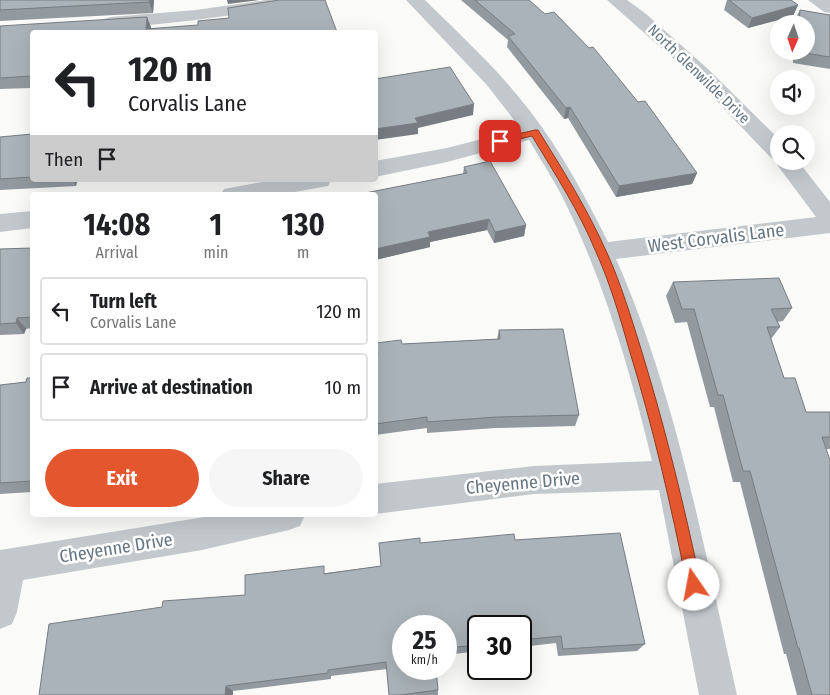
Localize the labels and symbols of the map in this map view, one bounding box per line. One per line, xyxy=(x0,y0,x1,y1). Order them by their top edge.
north arrow xyxy=(770,15,815,60)
street label: North Glenwilde Drive xyxy=(644,21,754,127)
pin xyxy=(479,120,521,162)
street label: West Corvalis Lane xyxy=(647,219,786,257)
street label: Cheyenne Drive xyxy=(465,467,581,499)
street label: Cheyenne Drive xyxy=(58,528,174,568)
position arrow xyxy=(667,558,719,610)
speed limit sign: 30 xyxy=(467,615,532,680)

